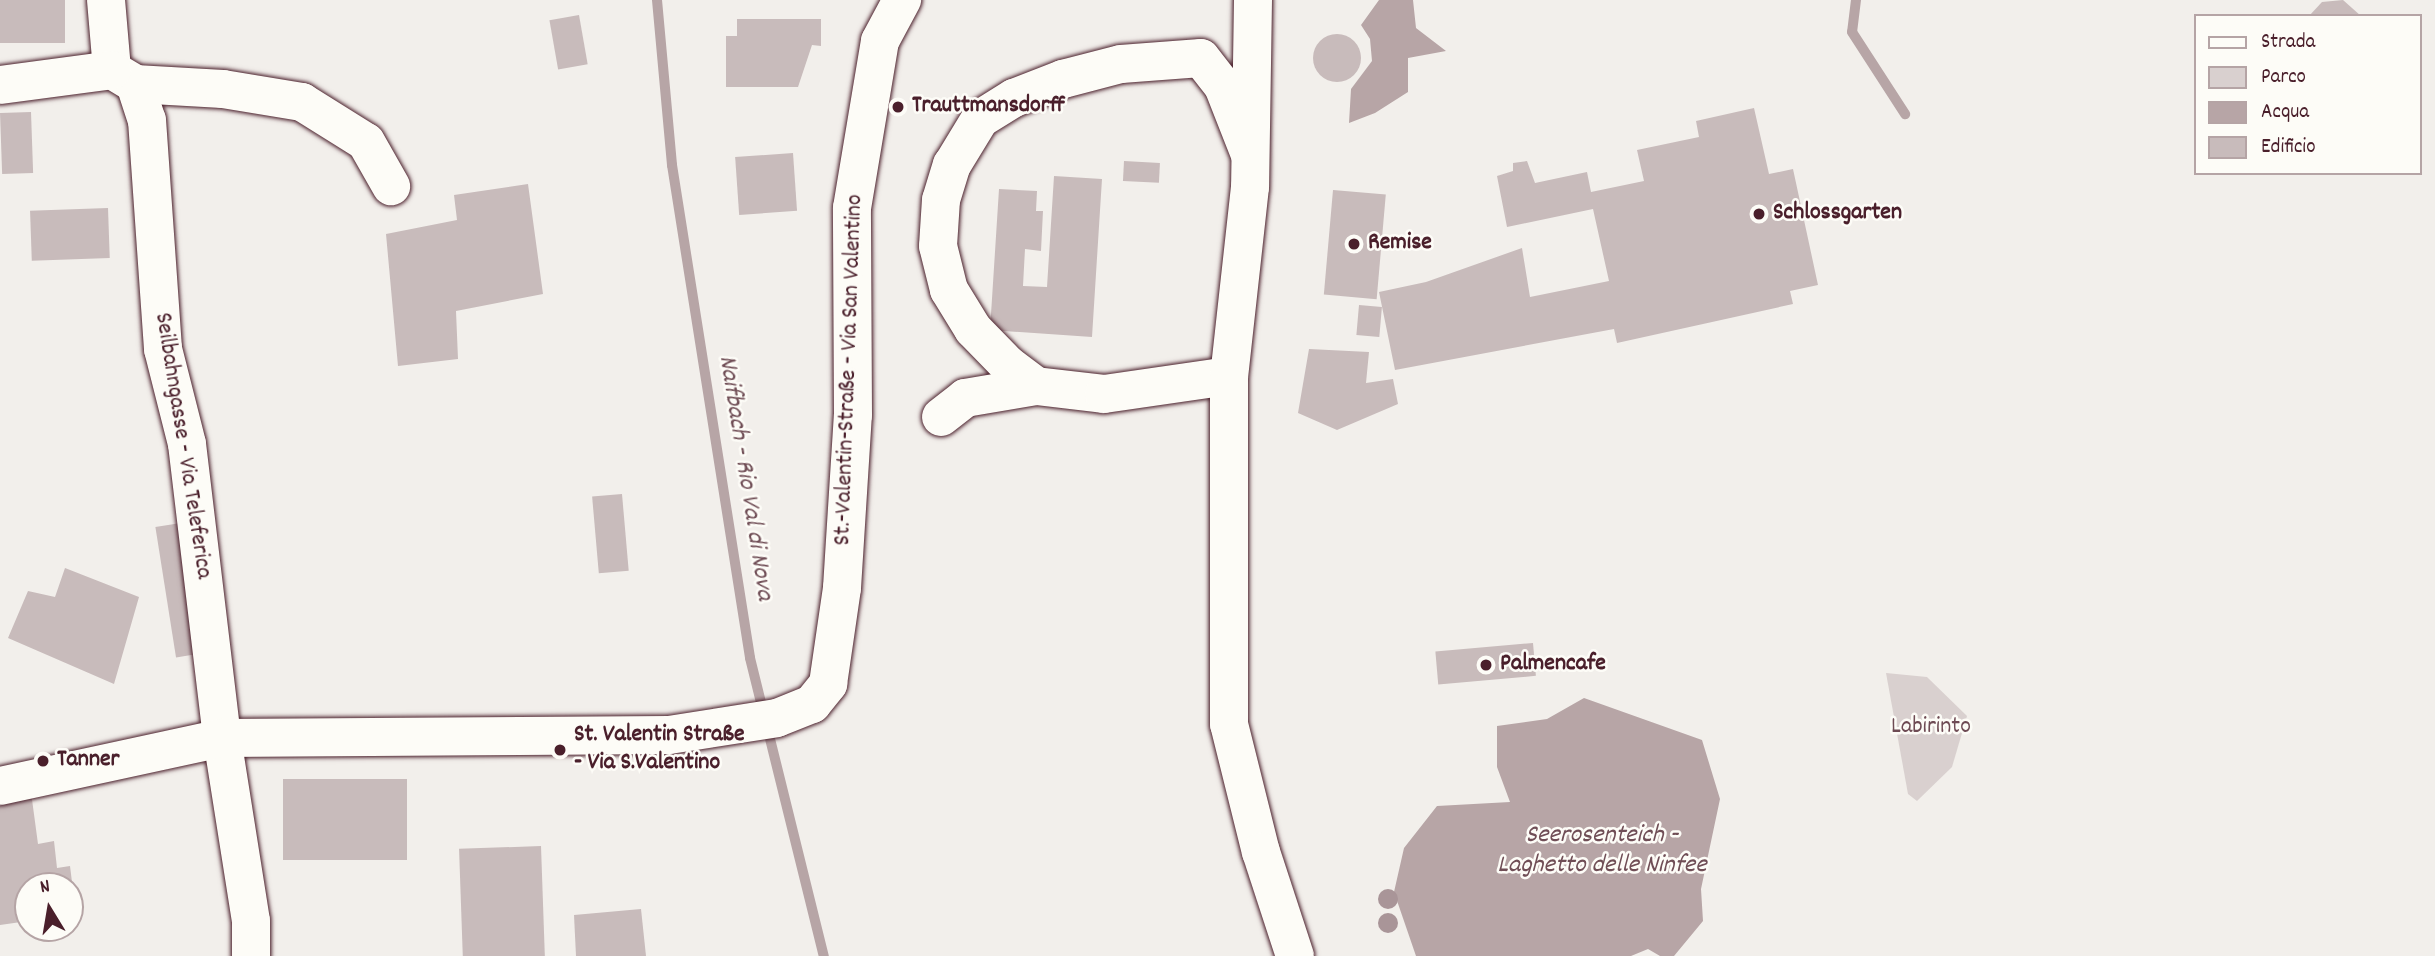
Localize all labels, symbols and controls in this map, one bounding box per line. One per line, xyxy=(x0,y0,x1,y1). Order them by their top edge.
legend xyxy=(2194,14,2421,175)
text: Strada xyxy=(2261,28,2315,58)
text: Parco xyxy=(2261,63,2306,93)
place label: Trauttmansdorff xyxy=(912,93,1066,121)
text: Acqua xyxy=(2261,98,2309,128)
marker: Trauttmansdorff xyxy=(890,99,906,115)
text: Edificio xyxy=(2261,133,2316,163)
street label: St.-Valentin-Straße - Via San Valentino xyxy=(829,194,871,546)
place label: Schlossgarten xyxy=(1773,200,1902,228)
marker: Schlossgarten xyxy=(1751,206,1767,222)
place label: Remise xyxy=(1368,230,1432,258)
marker: Remise xyxy=(1346,236,1362,252)
street label: Seilbahngasse - Via Teleferica xyxy=(147,311,217,581)
water label: Naifbach - Rio Val di Nova xyxy=(710,353,780,603)
place label: Palmencafe xyxy=(1500,651,1606,679)
marker: Palmencafe xyxy=(1478,657,1494,673)
park label: Labirinto xyxy=(1891,714,1971,742)
place label: St. Valentin Straße - Via S.Valentino xyxy=(574,722,744,778)
marker: St. Valentin Straße - Via S.Valentino xyxy=(552,742,568,758)
place label: Tanner xyxy=(57,747,119,775)
marker: Tanner xyxy=(35,753,51,769)
water label: Seerosenteich - Laghetto delle Ninfee xyxy=(1497,820,1707,882)
north arrow xyxy=(14,872,84,942)
text: N xyxy=(38,874,52,902)

